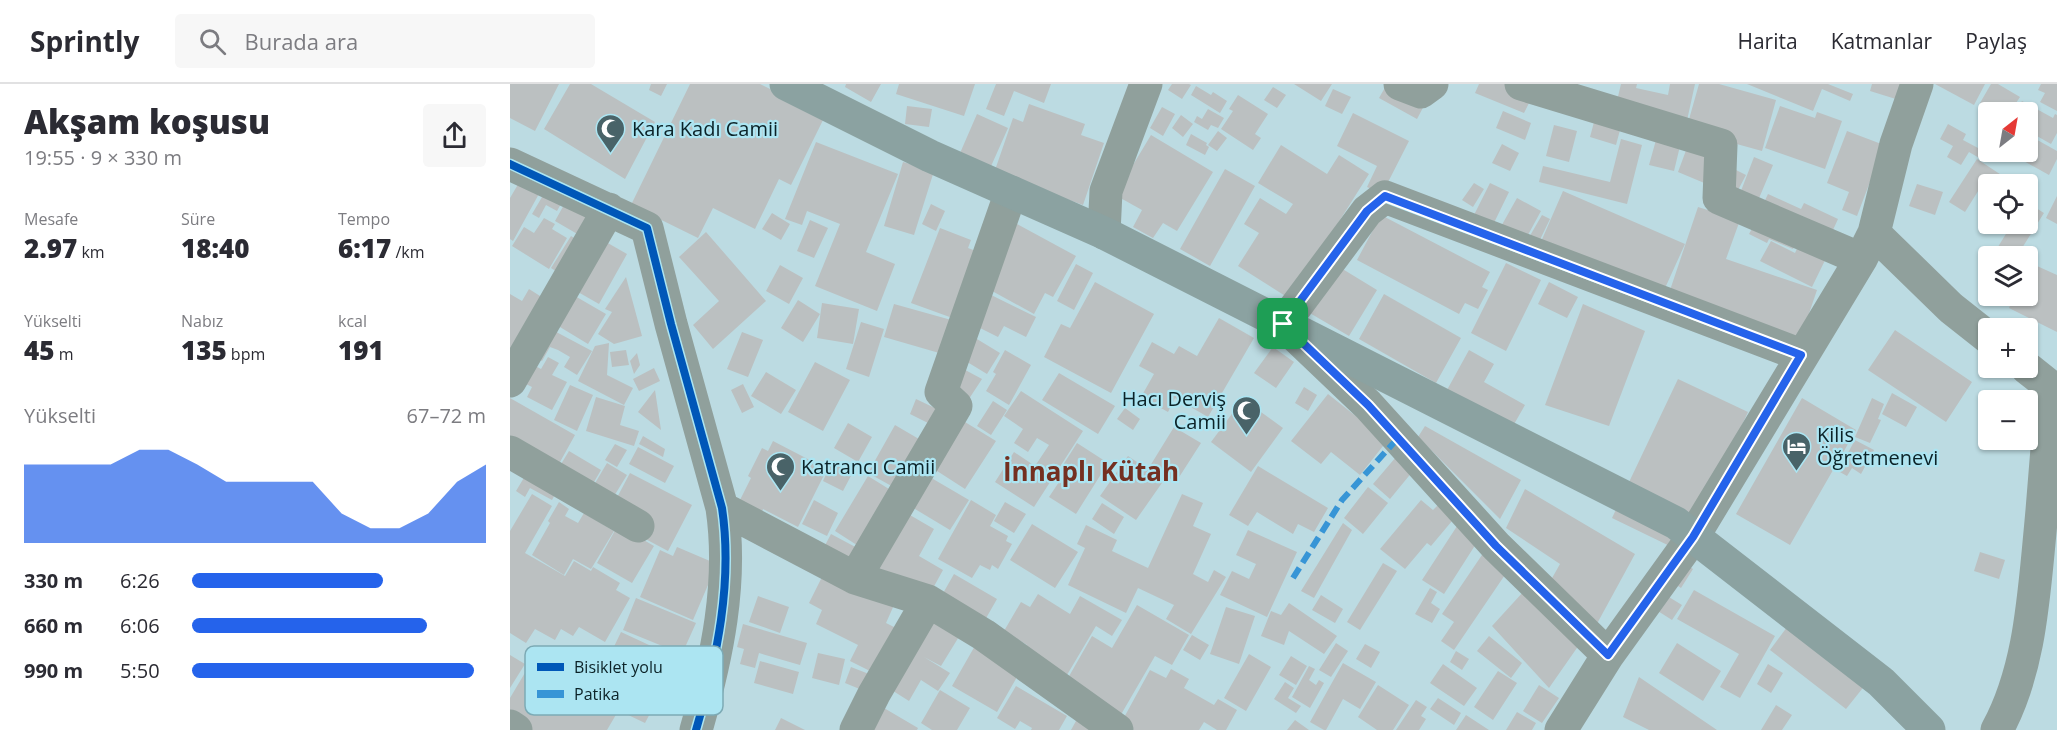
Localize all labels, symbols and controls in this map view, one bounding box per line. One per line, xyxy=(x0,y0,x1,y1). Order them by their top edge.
search box xyxy=(175,14,595,68)
text: Sprintly xyxy=(30,22,139,60)
icon: search xyxy=(196,25,229,58)
text: Burada ara xyxy=(244,26,358,56)
text: Harita xyxy=(1737,27,1798,55)
text: Katmanlar xyxy=(1831,27,1932,55)
text: Paylaş xyxy=(1965,27,2027,55)
text: Akşam koşusu xyxy=(24,99,270,144)
north arrow xyxy=(1978,102,2038,162)
map controls xyxy=(1978,102,2038,450)
button: share xyxy=(423,104,486,167)
mosque icon: Kara Kadı Camii xyxy=(595,112,627,154)
place label: Kara Kadı Camii xyxy=(632,115,778,142)
text: 19:55 · 9 × 330 m xyxy=(24,144,182,171)
button: locate xyxy=(1978,174,2038,234)
text: Mesafe xyxy=(24,208,78,230)
text: Süre xyxy=(181,208,215,230)
text: Tempo xyxy=(338,208,390,230)
text: 2.97 xyxy=(24,230,77,266)
text: 18:40 xyxy=(181,230,249,266)
text: 6:17 xyxy=(338,230,391,266)
text: km xyxy=(77,241,105,263)
text: /km xyxy=(391,241,424,263)
button: layers xyxy=(1978,246,2038,306)
pin xyxy=(1257,298,1308,349)
icon: arrive xyxy=(1266,307,1299,340)
text: Yükselti xyxy=(24,310,82,332)
text: Nabız xyxy=(181,310,223,332)
text: kcal xyxy=(338,310,367,332)
button: + xyxy=(1978,318,2038,378)
text: 45 xyxy=(24,332,54,368)
text: 135 xyxy=(181,332,227,368)
text: 191 xyxy=(338,332,384,368)
text: m xyxy=(54,343,73,365)
text: bpm xyxy=(227,343,265,365)
place label: Hacı Derviş Camii xyxy=(1122,385,1226,435)
button: − xyxy=(1978,390,2038,450)
mosque icon: Hacı Derviş Camii xyxy=(1231,394,1263,436)
text: Yükselti xyxy=(24,402,96,429)
text: 67–72 m xyxy=(407,402,486,429)
place label: Kilis Öğretmenevi xyxy=(1817,421,1938,471)
hotel icon: Kilis Öğretmenevi xyxy=(1780,430,1812,472)
mosque icon: Katrancı Camii xyxy=(764,450,796,492)
place label: Katrancı Camii xyxy=(801,453,935,480)
district label: İnnaplı Kütah xyxy=(1003,453,1179,489)
text: 330 m xyxy=(24,567,83,594)
text: 6:26 xyxy=(120,567,160,594)
text: 660 m xyxy=(24,612,83,639)
text: 6:06 xyxy=(120,612,160,639)
legend xyxy=(525,646,723,715)
text: Bisiklet yolu xyxy=(574,656,663,678)
text: 990 m xyxy=(24,657,83,684)
text: 5:50 xyxy=(120,657,160,684)
text: Patika xyxy=(574,683,620,705)

